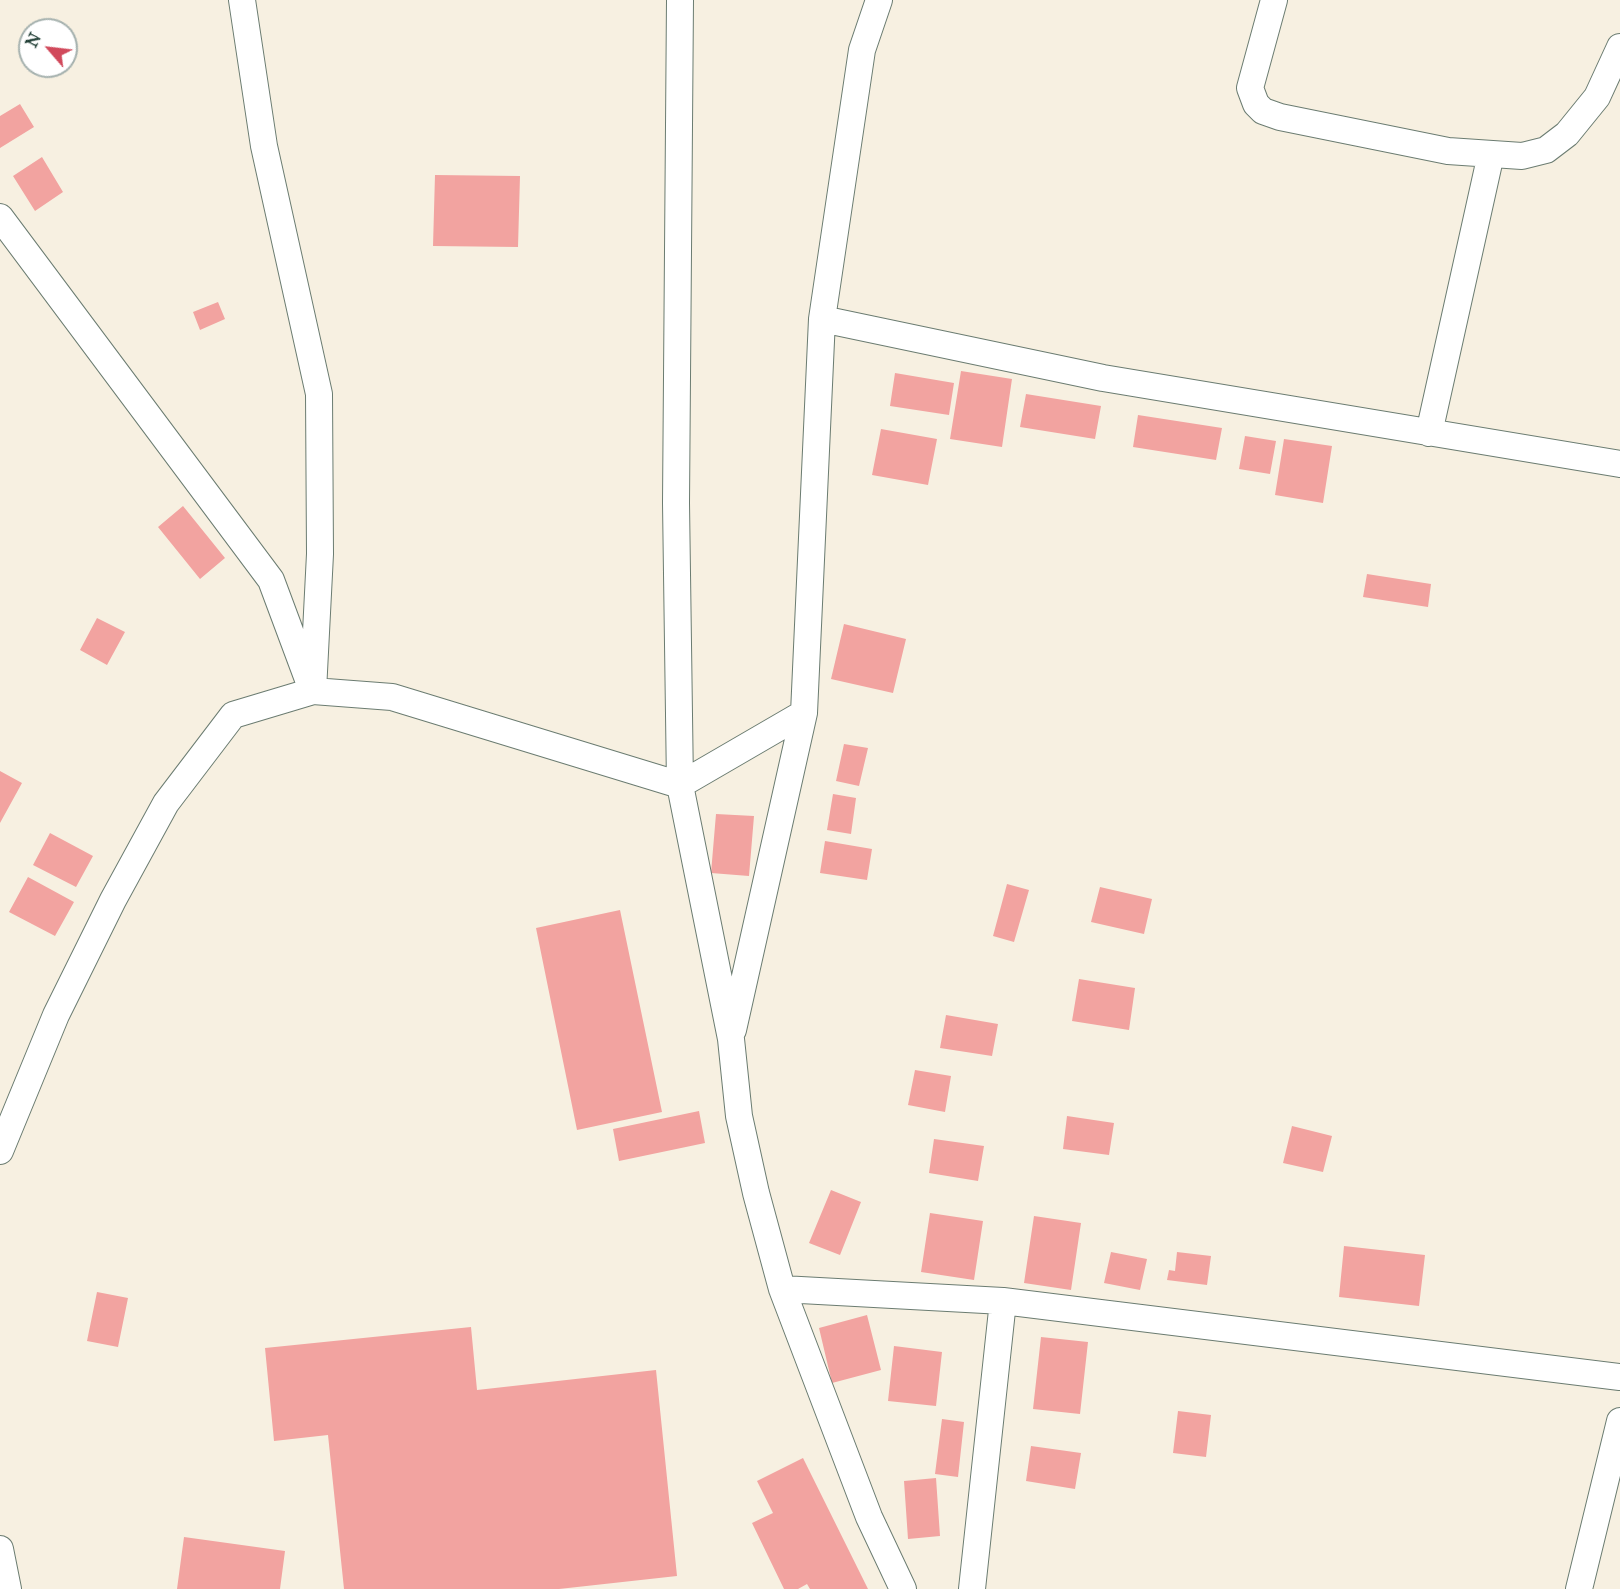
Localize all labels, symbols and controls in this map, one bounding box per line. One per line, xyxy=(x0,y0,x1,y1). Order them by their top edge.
north arrow xyxy=(18,18,78,78)
text: N xyxy=(22,30,45,51)

